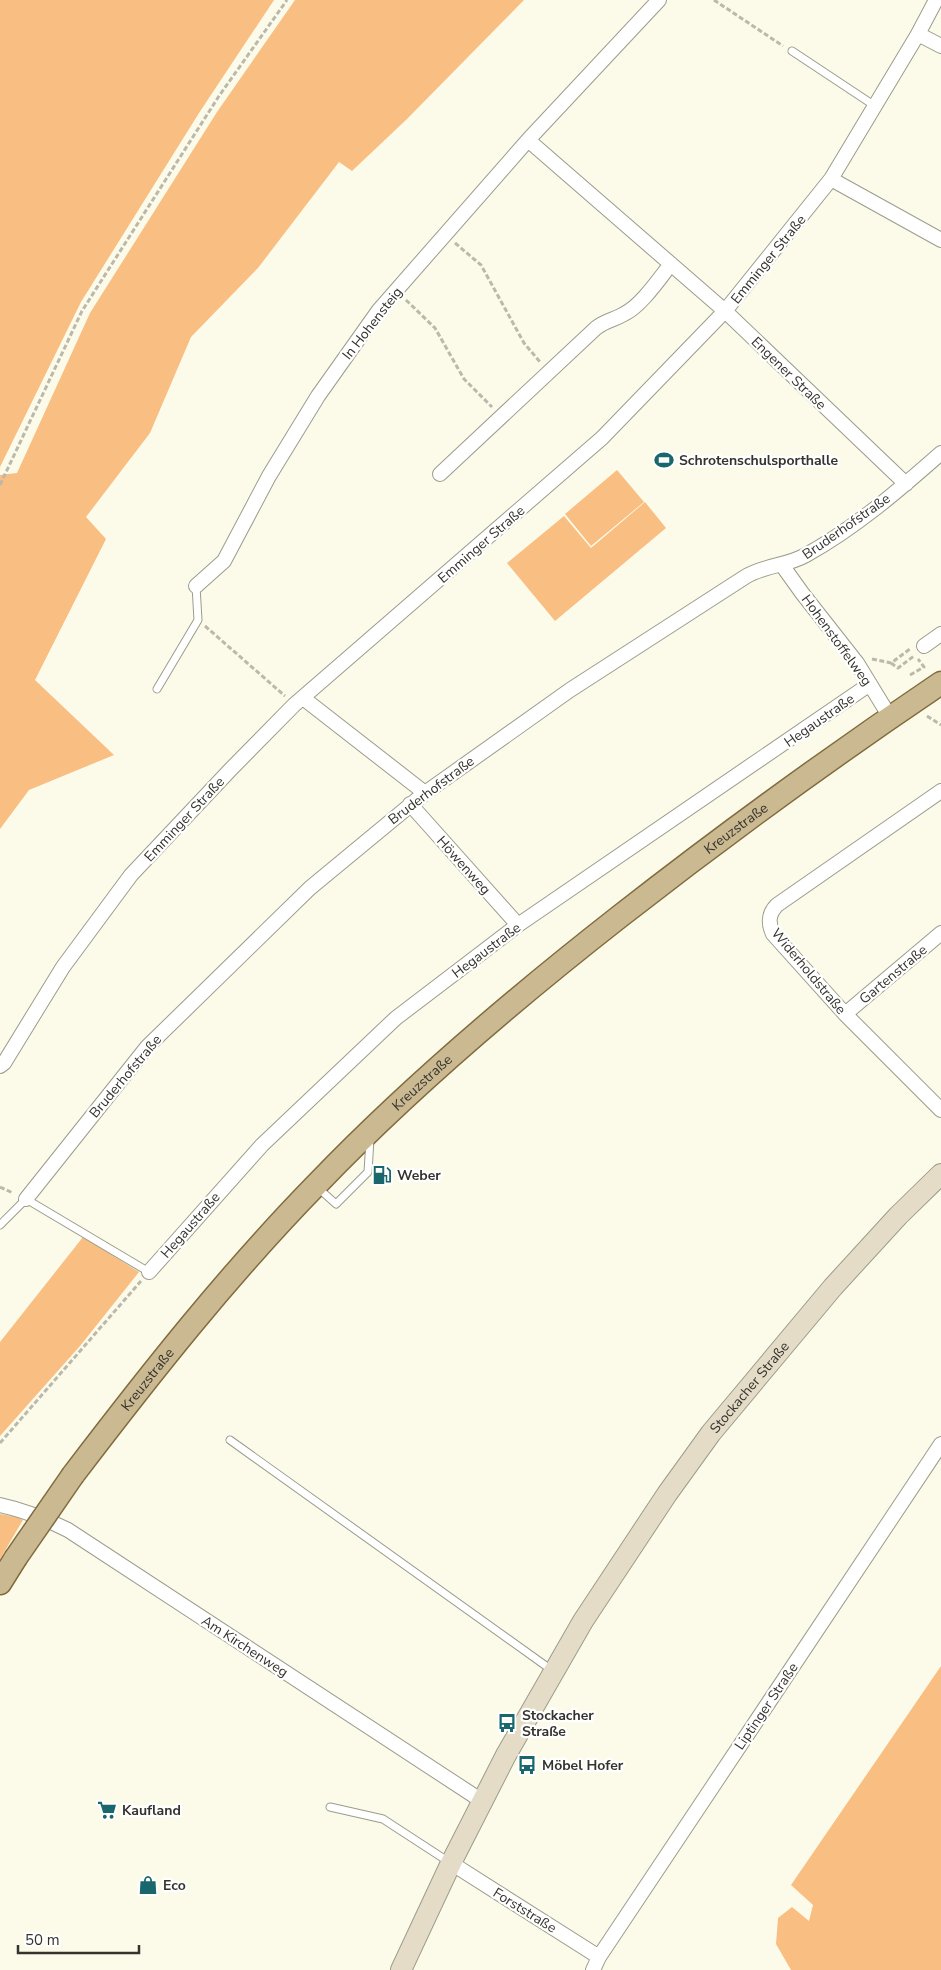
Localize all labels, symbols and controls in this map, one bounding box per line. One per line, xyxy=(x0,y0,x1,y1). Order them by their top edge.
street label: Emminger Straße xyxy=(727,211,810,308)
street label: In Hohensteig xyxy=(338,283,407,364)
street label: Engener Straße xyxy=(747,333,830,414)
sports icon: Schrotenschulsporthalle xyxy=(653,449,675,471)
place label: Schrotenschulsporthalle xyxy=(679,451,838,470)
street label: Bruderhofstraße xyxy=(799,489,894,564)
street label: Emminger Straße xyxy=(434,501,529,587)
street label: Hohenstoffelweg xyxy=(797,591,876,690)
street label: Hegaustraße xyxy=(780,689,858,752)
street label: Bruderhofstraße xyxy=(384,752,478,829)
street label: Emminger Straße xyxy=(140,773,229,866)
street label: Kreuzstraße xyxy=(700,799,772,859)
street label: Höwenweg xyxy=(432,832,495,899)
street label: Hegaustraße xyxy=(448,918,525,983)
street label: Widerholdstraße xyxy=(767,924,850,1019)
street label: Gartenstraße xyxy=(855,940,931,1008)
street label: Bruderhofstraße xyxy=(85,1031,166,1122)
street label: Kreuzstraße xyxy=(388,1050,456,1115)
fuel station icon: Weber xyxy=(371,1164,393,1186)
place label: Weber xyxy=(397,1166,441,1185)
street label: Hegaustraße xyxy=(156,1188,224,1262)
street label: Stockacher Straße xyxy=(706,1337,794,1438)
street label: Kreuzstraße xyxy=(117,1344,179,1415)
street label: Am Kirchenweg xyxy=(198,1611,292,1682)
street label: Liptinger Straße xyxy=(730,1659,803,1754)
place label: Stockacher Straße xyxy=(522,1706,594,1741)
bus stop icon: Stockacher Straße xyxy=(496,1712,518,1734)
bus stop icon: Möbel Hofer xyxy=(516,1754,538,1776)
place label: Möbel Hofer xyxy=(542,1756,624,1775)
supermarket icon: Kaufland xyxy=(96,1799,118,1821)
place label: Kaufland xyxy=(122,1801,181,1820)
shop icon: Eco xyxy=(137,1874,159,1896)
place label: Eco xyxy=(163,1876,186,1895)
street label: Forststraße xyxy=(489,1883,560,1937)
scale bar xyxy=(18,1922,139,1954)
text: 50 m xyxy=(25,1930,60,1950)

